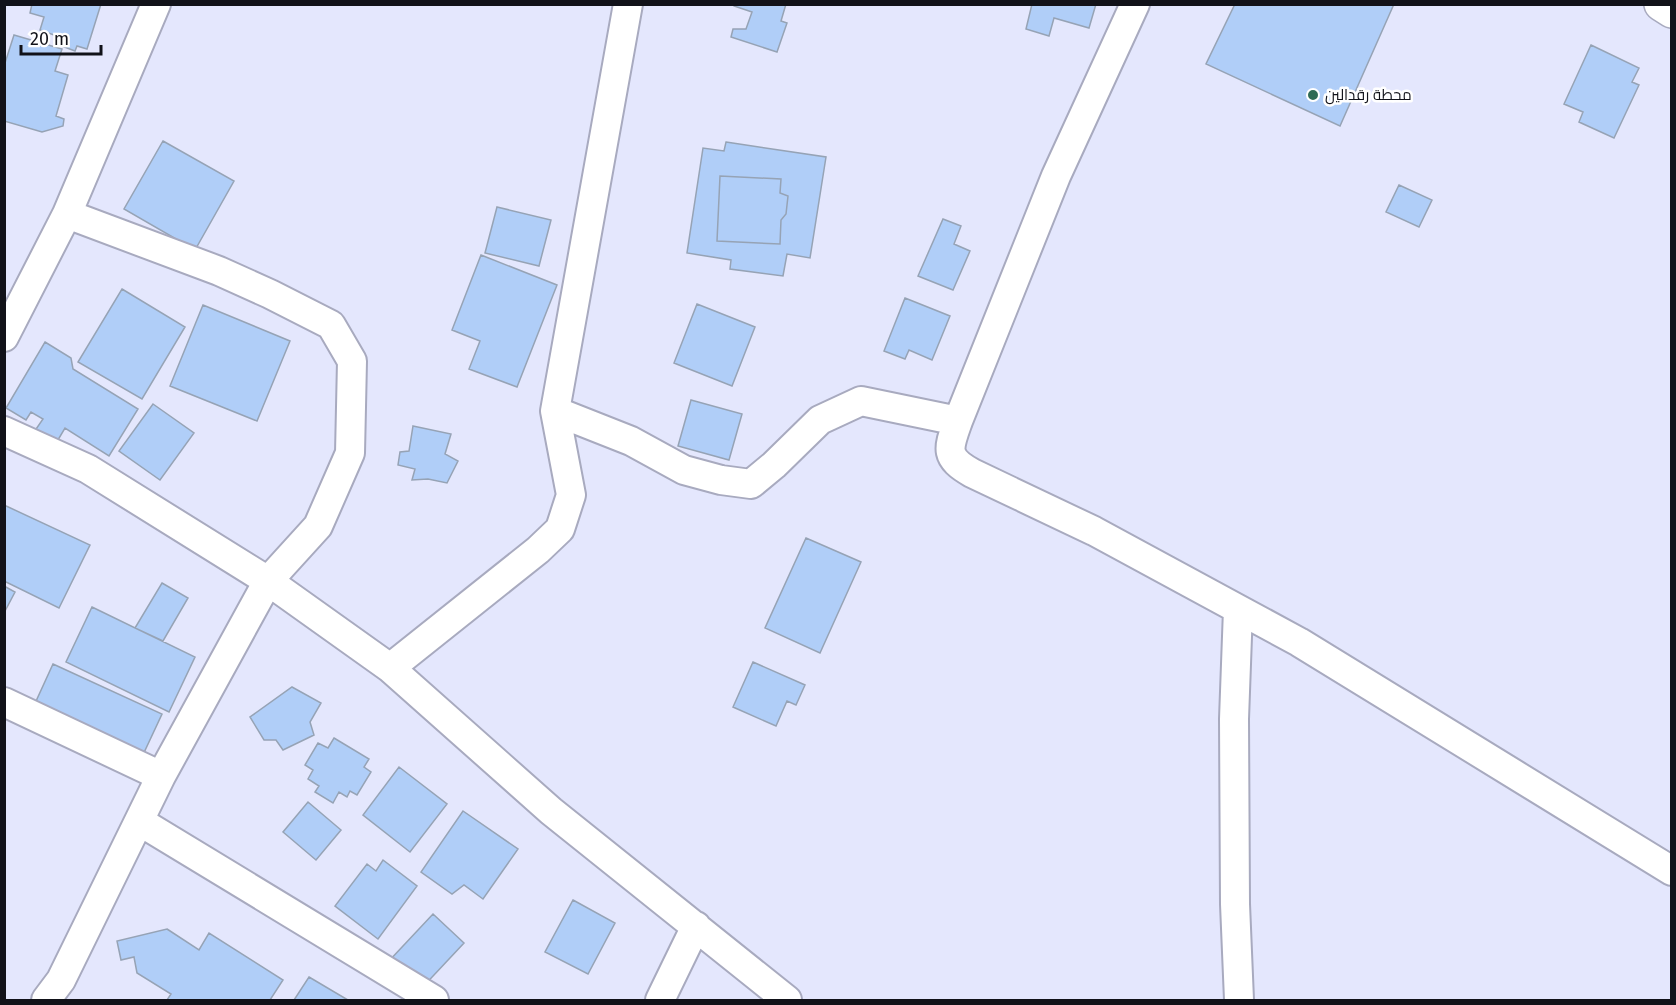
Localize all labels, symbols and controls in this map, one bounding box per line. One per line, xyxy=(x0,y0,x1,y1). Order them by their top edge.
scale bar xyxy=(21,18,100,56)
text: 20 m xyxy=(30,28,69,50)
place label: محطة رقدالين xyxy=(1325,86,1412,105)
marker: محطة رقدالين xyxy=(1306,88,1320,102)

